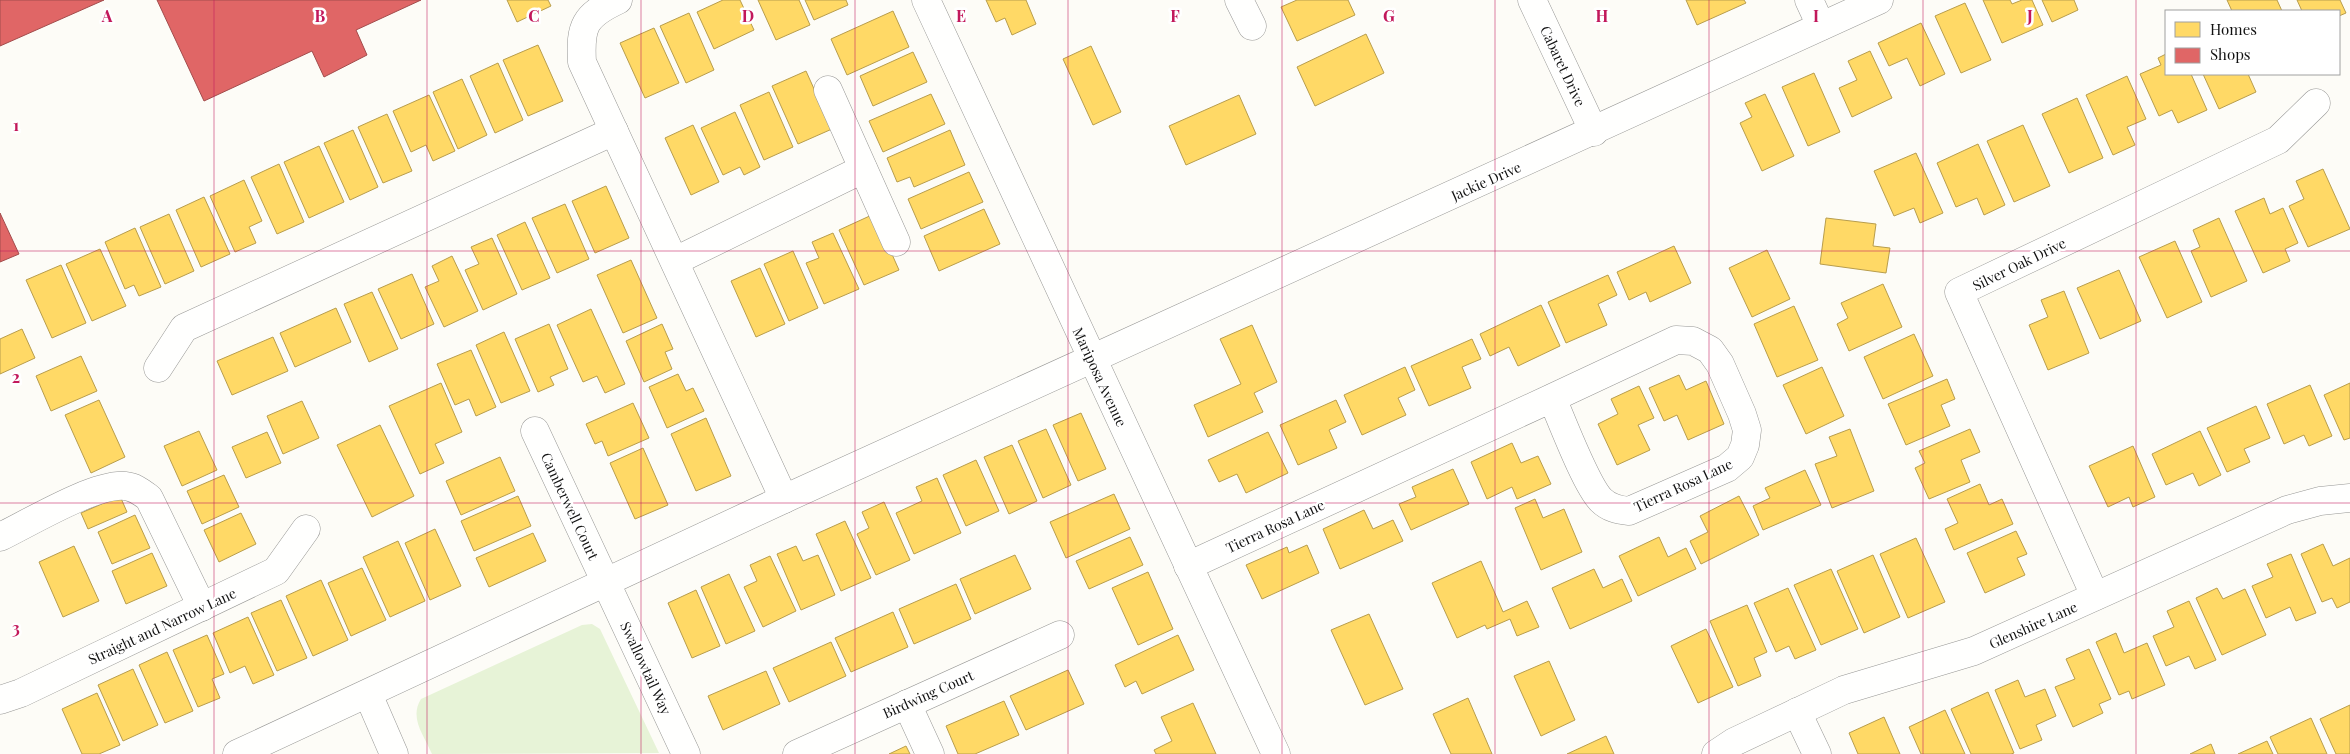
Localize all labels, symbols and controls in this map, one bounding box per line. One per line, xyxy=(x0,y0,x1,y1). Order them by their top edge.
text: A xyxy=(101,5,113,26)
text: B xyxy=(315,5,326,26)
text: C xyxy=(528,5,540,26)
text: D xyxy=(742,5,754,26)
text: E xyxy=(956,5,966,26)
text: F xyxy=(1170,5,1180,26)
text: G xyxy=(1383,5,1395,26)
text: H xyxy=(1596,5,1609,26)
text: I xyxy=(1813,5,1819,26)
text: J xyxy=(2026,5,2033,26)
legend xyxy=(2165,10,2340,75)
text: Homes xyxy=(2210,19,2257,39)
street label: Cabaret Drive xyxy=(1536,23,1590,109)
text: Shops xyxy=(2210,44,2251,64)
text: 1 xyxy=(13,114,19,135)
street label: Jackie Drive xyxy=(1447,157,1524,205)
street label: Silver Oak Drive xyxy=(1969,233,2069,295)
street label: Mariposa Avenue xyxy=(1069,324,1131,430)
text: 2 xyxy=(12,366,20,387)
street label: Camberwell Court xyxy=(537,449,604,564)
street label: Tierra Rosa Lane xyxy=(1631,454,1735,516)
street label: Tierra Rosa Lane xyxy=(1223,495,1327,557)
street label: Straight and Narrow Lane xyxy=(85,583,239,669)
street label: Glenshire Lane xyxy=(1986,597,2080,653)
text: 3 xyxy=(12,617,20,638)
street label: Swallowtail Way xyxy=(616,618,676,718)
street label: Birdwing Court xyxy=(880,665,977,722)

